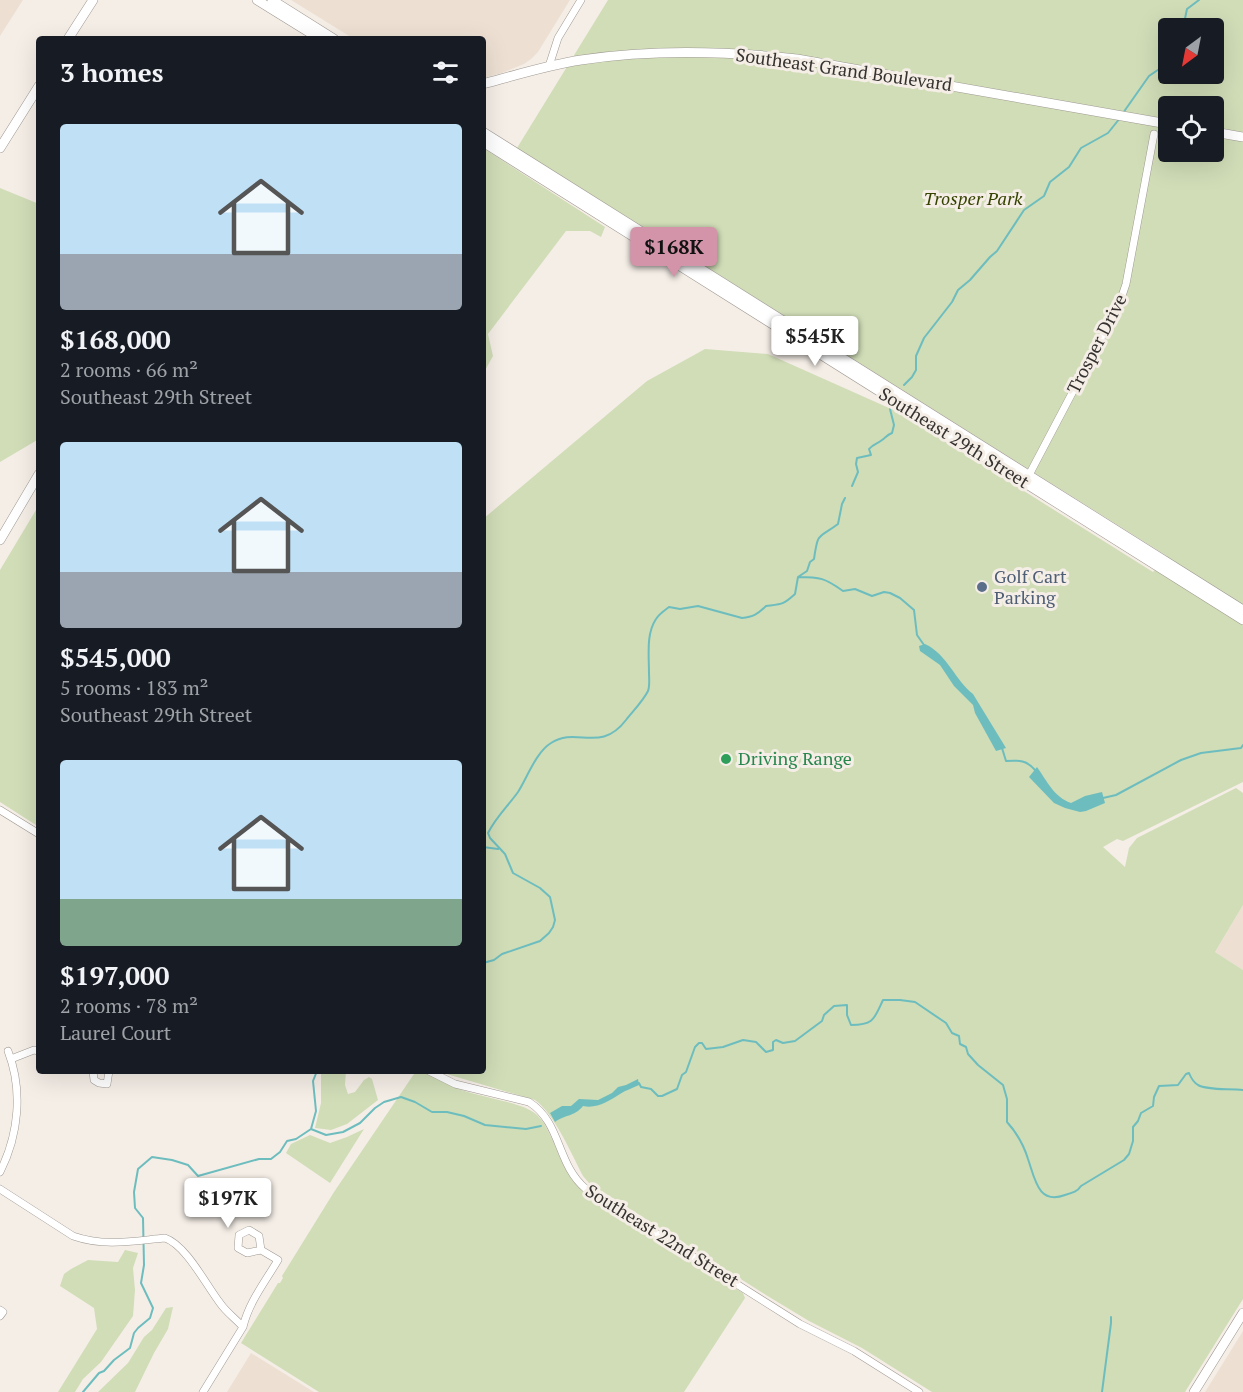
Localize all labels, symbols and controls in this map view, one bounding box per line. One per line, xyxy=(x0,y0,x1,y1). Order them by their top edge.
north arrow xyxy=(1158,18,1224,84)
map controls xyxy=(1158,18,1224,162)
street label: Southeast Grand Boulevard xyxy=(734,42,954,96)
text: 3 homes xyxy=(60,55,164,89)
icon: filters xyxy=(429,56,462,89)
button: locate xyxy=(1158,96,1224,162)
icon: home xyxy=(207,163,315,271)
park label: Trosper Park xyxy=(923,186,1023,210)
pin: $168K xyxy=(632,227,716,278)
text: $168K xyxy=(644,233,704,260)
street label: Trosper Drive xyxy=(1061,290,1131,397)
pin: $545K xyxy=(773,316,857,367)
text: $168,000 xyxy=(60,322,171,356)
text: $545K xyxy=(785,322,845,349)
text: 2 rooms · 66 m² xyxy=(60,356,198,383)
street label: Southeast 29th Street xyxy=(875,381,1035,493)
text: Southeast 29th Street xyxy=(60,383,252,410)
icon: home xyxy=(207,481,315,589)
place label: Golf Cart Parking xyxy=(994,564,1067,609)
marker: Golf Cart Parking xyxy=(975,580,989,594)
text: $545,000 xyxy=(60,640,171,674)
text: 5 rooms · 183 m² xyxy=(60,674,208,701)
text: Southeast 29th Street xyxy=(60,701,252,728)
place label: Driving Range xyxy=(738,746,852,770)
marker: Driving Range xyxy=(719,752,733,766)
icon: home xyxy=(207,799,315,907)
text: $197,000 xyxy=(60,958,169,992)
text: 2 rooms · 78 m² xyxy=(60,992,198,1019)
text: Laurel Court xyxy=(60,1019,171,1046)
pin: $197K xyxy=(186,1178,270,1229)
street label: Southeast 22nd Street xyxy=(581,1178,744,1292)
text: $197K xyxy=(198,1184,258,1211)

